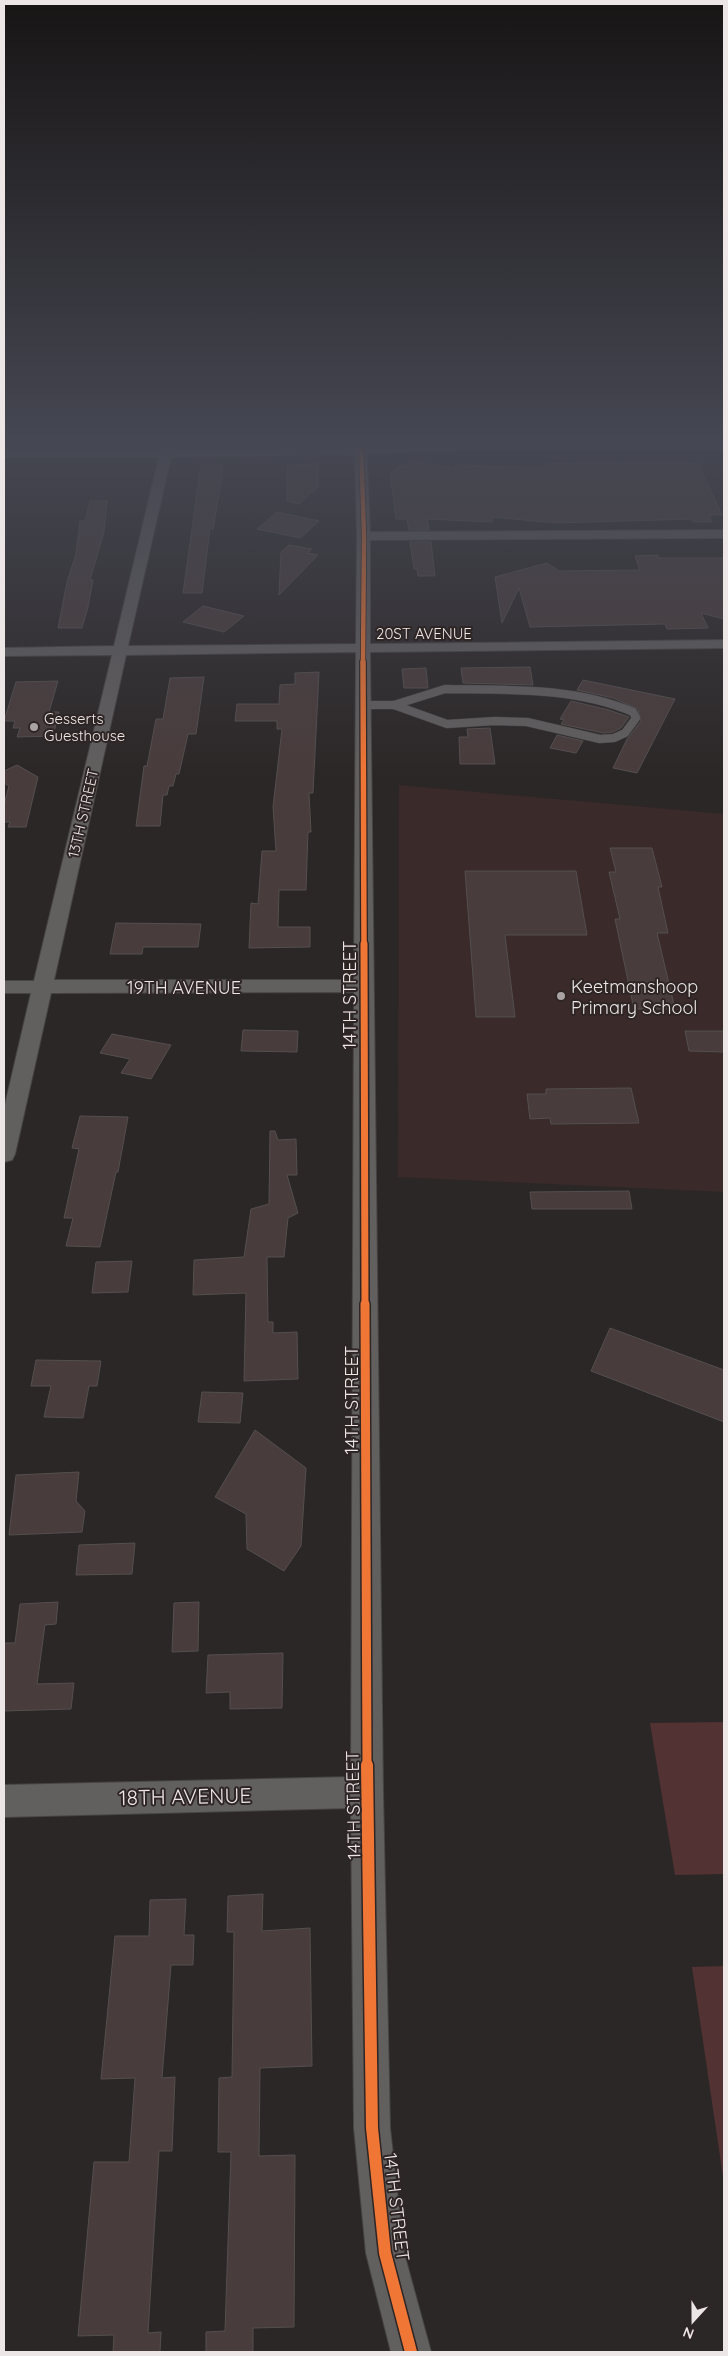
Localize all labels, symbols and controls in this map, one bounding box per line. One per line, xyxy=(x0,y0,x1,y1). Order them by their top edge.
street label: 20ST AVENUE xyxy=(376,624,472,643)
place label: Gesserts Guesthouse xyxy=(44,709,125,745)
marker: Gesserts Guesthouse xyxy=(28,721,40,733)
street label: 13TH STREET xyxy=(64,767,102,859)
street label: 14TH STREET xyxy=(338,940,361,1050)
place label: Keetmanshoop Primary School xyxy=(571,975,698,1019)
street label: 19TH AVENUE xyxy=(127,976,241,999)
marker: Keetmanshoop Primary School xyxy=(555,990,567,1002)
street label: 14TH STREET xyxy=(340,1345,363,1455)
street label: 14TH STREET xyxy=(341,1750,365,1860)
street label: 18TH AVENUE xyxy=(119,1782,251,1810)
street label: 14TH STREET xyxy=(379,2152,415,2263)
north arrow xyxy=(668,2296,718,2346)
text: N xyxy=(680,2323,696,2343)

